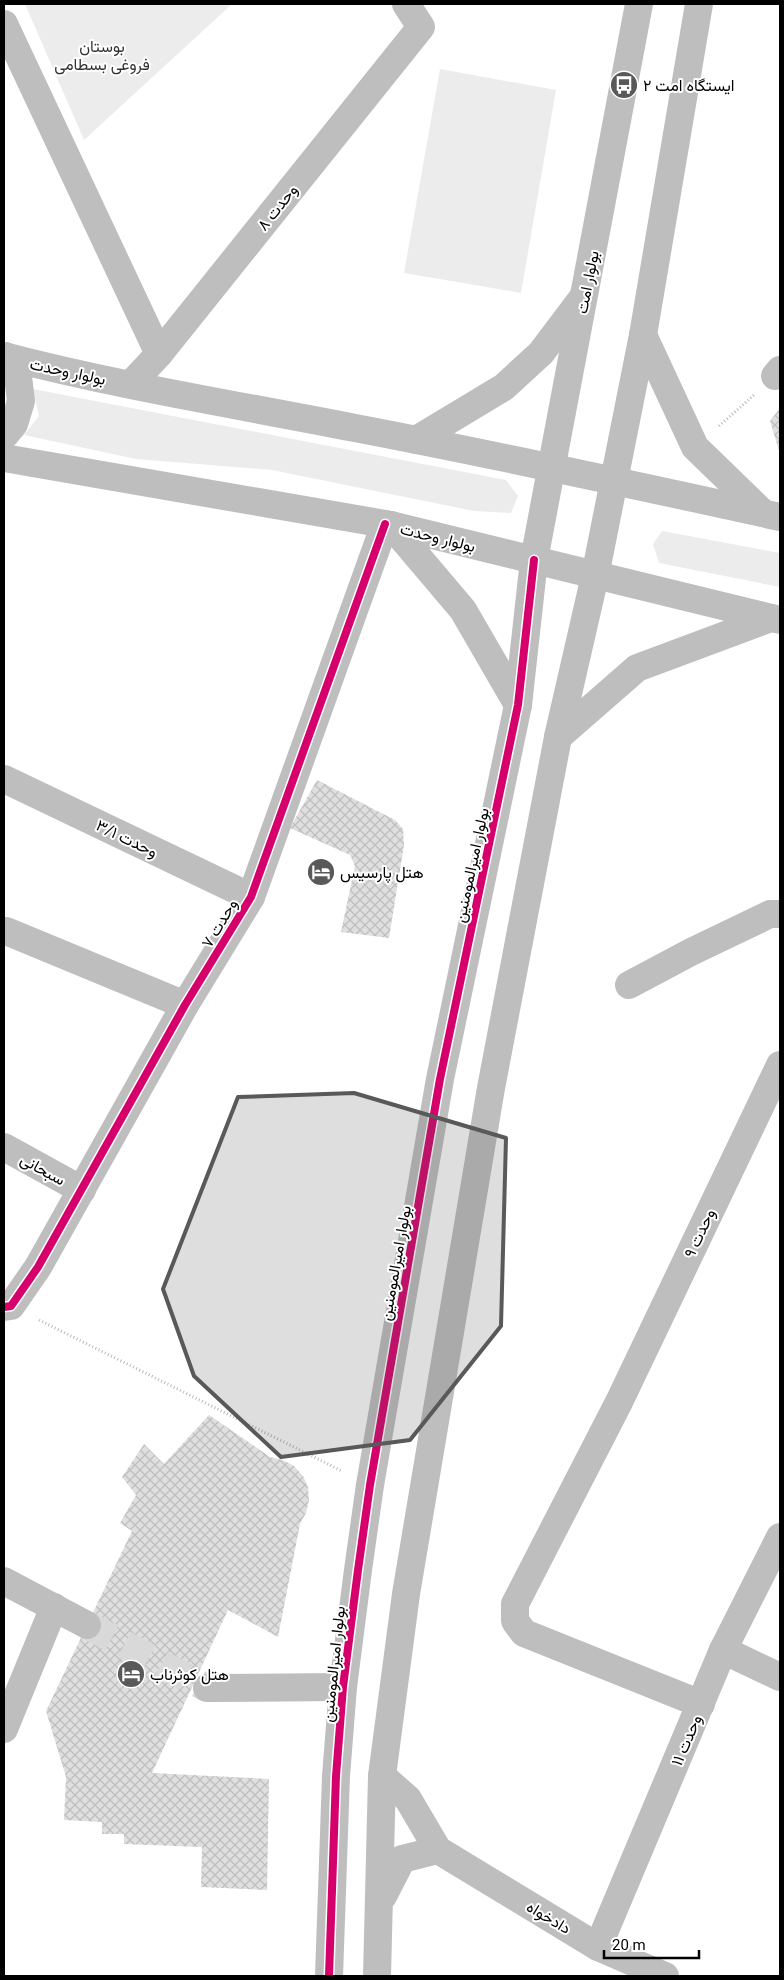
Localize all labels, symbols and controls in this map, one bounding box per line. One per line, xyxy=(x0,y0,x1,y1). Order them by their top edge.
park label: بوستان فروغی بسطامی xyxy=(54,37,150,75)
bus stop icon: ایستگاه امت ۲ xyxy=(609,70,639,100)
place label: ایستگاه امت ۲ xyxy=(643,76,735,95)
street label: وحدت ۸ xyxy=(253,180,302,235)
street label: بولوار امت xyxy=(572,249,604,315)
street label: بولوار وحدت xyxy=(28,354,108,390)
street label: بولوار وحدت xyxy=(398,519,478,557)
street label: بولوار امیرالمومنین xyxy=(450,806,494,924)
street label: وحدت ۳/۱ xyxy=(92,815,161,862)
hotel icon: هتل پارسیس xyxy=(306,857,336,887)
place label: هتل پارسیس xyxy=(340,863,424,884)
street label: وحدت ۷ xyxy=(197,895,242,952)
street label: سبحانی xyxy=(17,1149,68,1190)
street label: بولوار امیرالمومنین xyxy=(376,1204,416,1322)
street label: وحدت ۹ xyxy=(680,1206,720,1261)
street label: بولوار امیرالمومنین xyxy=(318,1605,350,1723)
hotel icon: هتل کوثرناب xyxy=(116,1659,146,1689)
place label: هتل کوثرناب xyxy=(150,1665,229,1685)
street label: وحدت ۱۱ xyxy=(667,1712,707,1769)
street label: دادخواه xyxy=(523,1897,574,1939)
scale bar xyxy=(604,1928,699,1960)
text: 20 m xyxy=(612,1936,646,1954)

